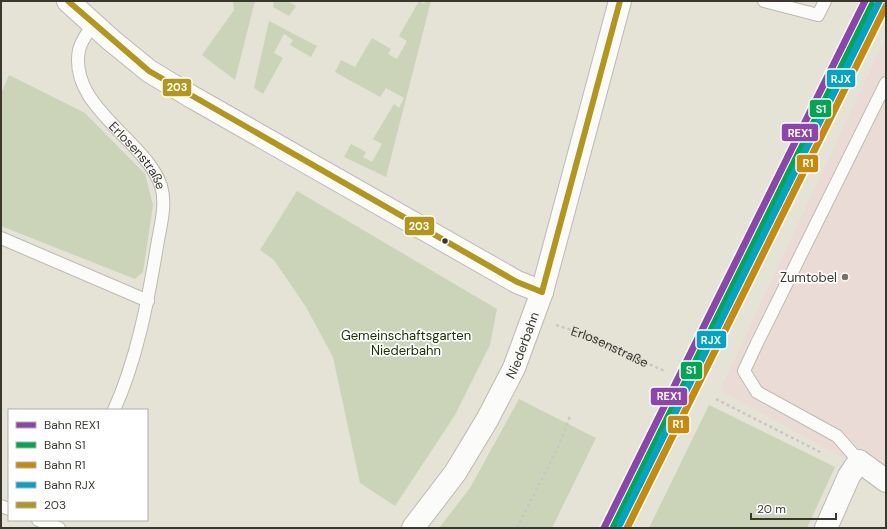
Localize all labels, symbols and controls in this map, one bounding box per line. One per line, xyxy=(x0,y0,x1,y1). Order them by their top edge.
line badge: RJX xyxy=(826,69,856,88)
text: RJX xyxy=(831,72,852,86)
line badge: 203 xyxy=(162,78,192,97)
text: 203 xyxy=(167,80,187,94)
line badge: S1 xyxy=(809,99,832,118)
text: S1 xyxy=(816,102,826,116)
street label: Erlosenstraße xyxy=(105,118,170,191)
line badge: REX1 xyxy=(781,123,819,142)
text: REX1 xyxy=(788,126,812,140)
line badge: R1 xyxy=(796,154,819,173)
text: R1 xyxy=(803,156,813,170)
line badge: 203 xyxy=(404,216,435,236)
text: 203 xyxy=(409,219,429,233)
unlabelled marker xyxy=(440,236,450,246)
place label: Zumtobel xyxy=(780,269,837,286)
marker: Zumtobel xyxy=(840,272,850,282)
street label: Niederbahn xyxy=(502,309,542,381)
street label: Erlosenstraße xyxy=(569,322,651,371)
park label: Gemeinschaftsgarten Niederbahn xyxy=(341,327,471,359)
line badge: RJX xyxy=(696,330,727,349)
text: RJX xyxy=(701,333,722,347)
line badge: S1 xyxy=(680,361,703,380)
text: S1 xyxy=(686,363,696,377)
line badge: REX1 xyxy=(650,387,688,406)
text: REX1 xyxy=(657,389,681,403)
legend xyxy=(8,409,148,521)
line badge: R1 xyxy=(667,415,690,434)
text: Bahn REX1 xyxy=(44,417,100,433)
text: R1 xyxy=(673,417,683,431)
text: Bahn S1 xyxy=(44,437,85,453)
text: Bahn R1 xyxy=(44,457,86,473)
text: Bahn RJX xyxy=(44,477,95,493)
scale bar xyxy=(751,495,836,521)
text: 203 xyxy=(44,497,66,513)
text: 20 m xyxy=(757,501,786,517)

